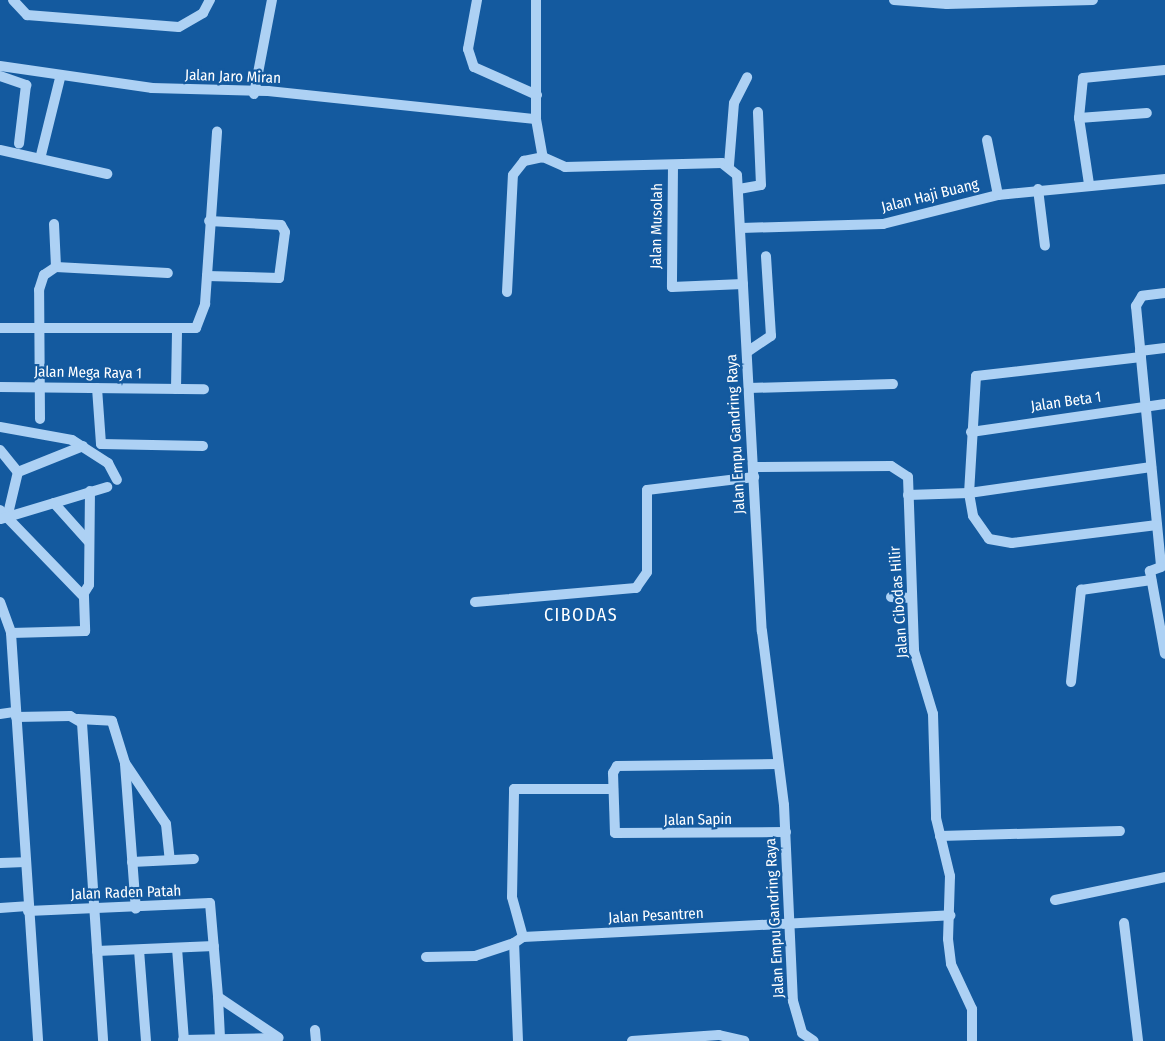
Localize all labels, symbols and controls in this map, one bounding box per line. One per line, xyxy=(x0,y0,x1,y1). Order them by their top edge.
street label: Jalan Jaro Miran xyxy=(185,66,281,88)
street label: Jalan Haji Buang xyxy=(879,175,981,217)
street label: Jalan Musolah xyxy=(647,183,667,269)
street label: Jalan Empu Gandring Raya xyxy=(723,354,749,514)
street label: Jalan Mega Raya 1 xyxy=(34,363,142,383)
street label: Jalan Beta 1 xyxy=(1030,388,1102,416)
street label: Jalan Cibodas Hilir xyxy=(886,545,912,659)
district label: CIBODAS xyxy=(544,604,618,626)
street label: Jalan Sapin xyxy=(664,810,732,830)
street label: Jalan Empu Gandring Raya xyxy=(762,838,788,998)
street label: Jalan Raden Patah xyxy=(70,882,182,904)
street label: Jalan Pesantren xyxy=(608,905,704,927)

